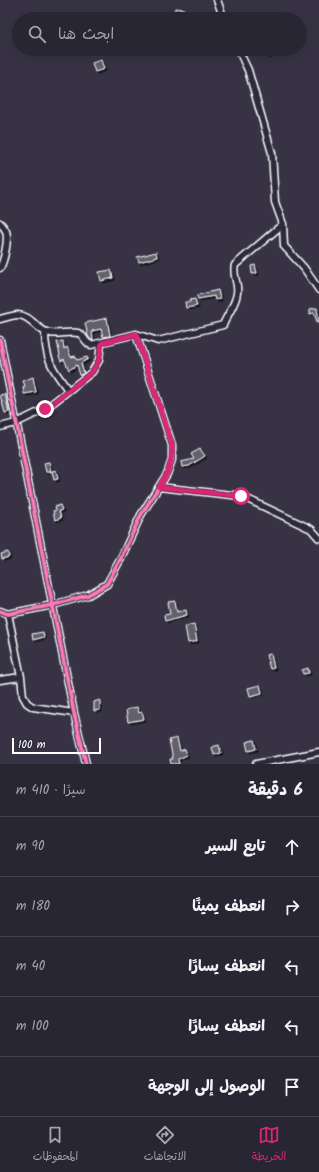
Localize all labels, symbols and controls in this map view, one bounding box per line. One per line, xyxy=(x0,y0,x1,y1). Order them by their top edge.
search box xyxy=(12,12,307,56)
icon: search xyxy=(26,23,48,45)
text: ابحث هنا xyxy=(58,23,114,47)
route end xyxy=(36,400,54,418)
route start xyxy=(232,487,250,505)
scale bar xyxy=(12,736,101,755)
text: 100 m xyxy=(18,736,46,754)
text: 6 دقيقة xyxy=(248,777,303,804)
text: سيرًا · 410 m xyxy=(16,780,85,801)
text: تابع السير xyxy=(206,835,265,859)
text: 90 m xyxy=(16,836,44,857)
icon: ahead xyxy=(281,836,303,858)
text: انعطف يمينًا xyxy=(192,895,265,919)
text: 180 m xyxy=(16,896,50,917)
icon: right xyxy=(281,896,303,918)
text: انعطف يسارًا xyxy=(188,955,265,979)
text: 40 m xyxy=(16,956,45,977)
icon: left xyxy=(281,956,303,978)
text: انعطف يسارًا xyxy=(188,1015,265,1039)
text: 100 m xyxy=(16,1016,49,1037)
icon: left xyxy=(281,1016,303,1038)
text: الوصول إلى الوجهة xyxy=(148,1075,265,1099)
icon: arrive xyxy=(281,1076,303,1098)
tab: المحفوظات xyxy=(33,1124,78,1166)
tab: الاتجاهات xyxy=(144,1124,186,1166)
tab: الخريطة xyxy=(252,1124,286,1166)

